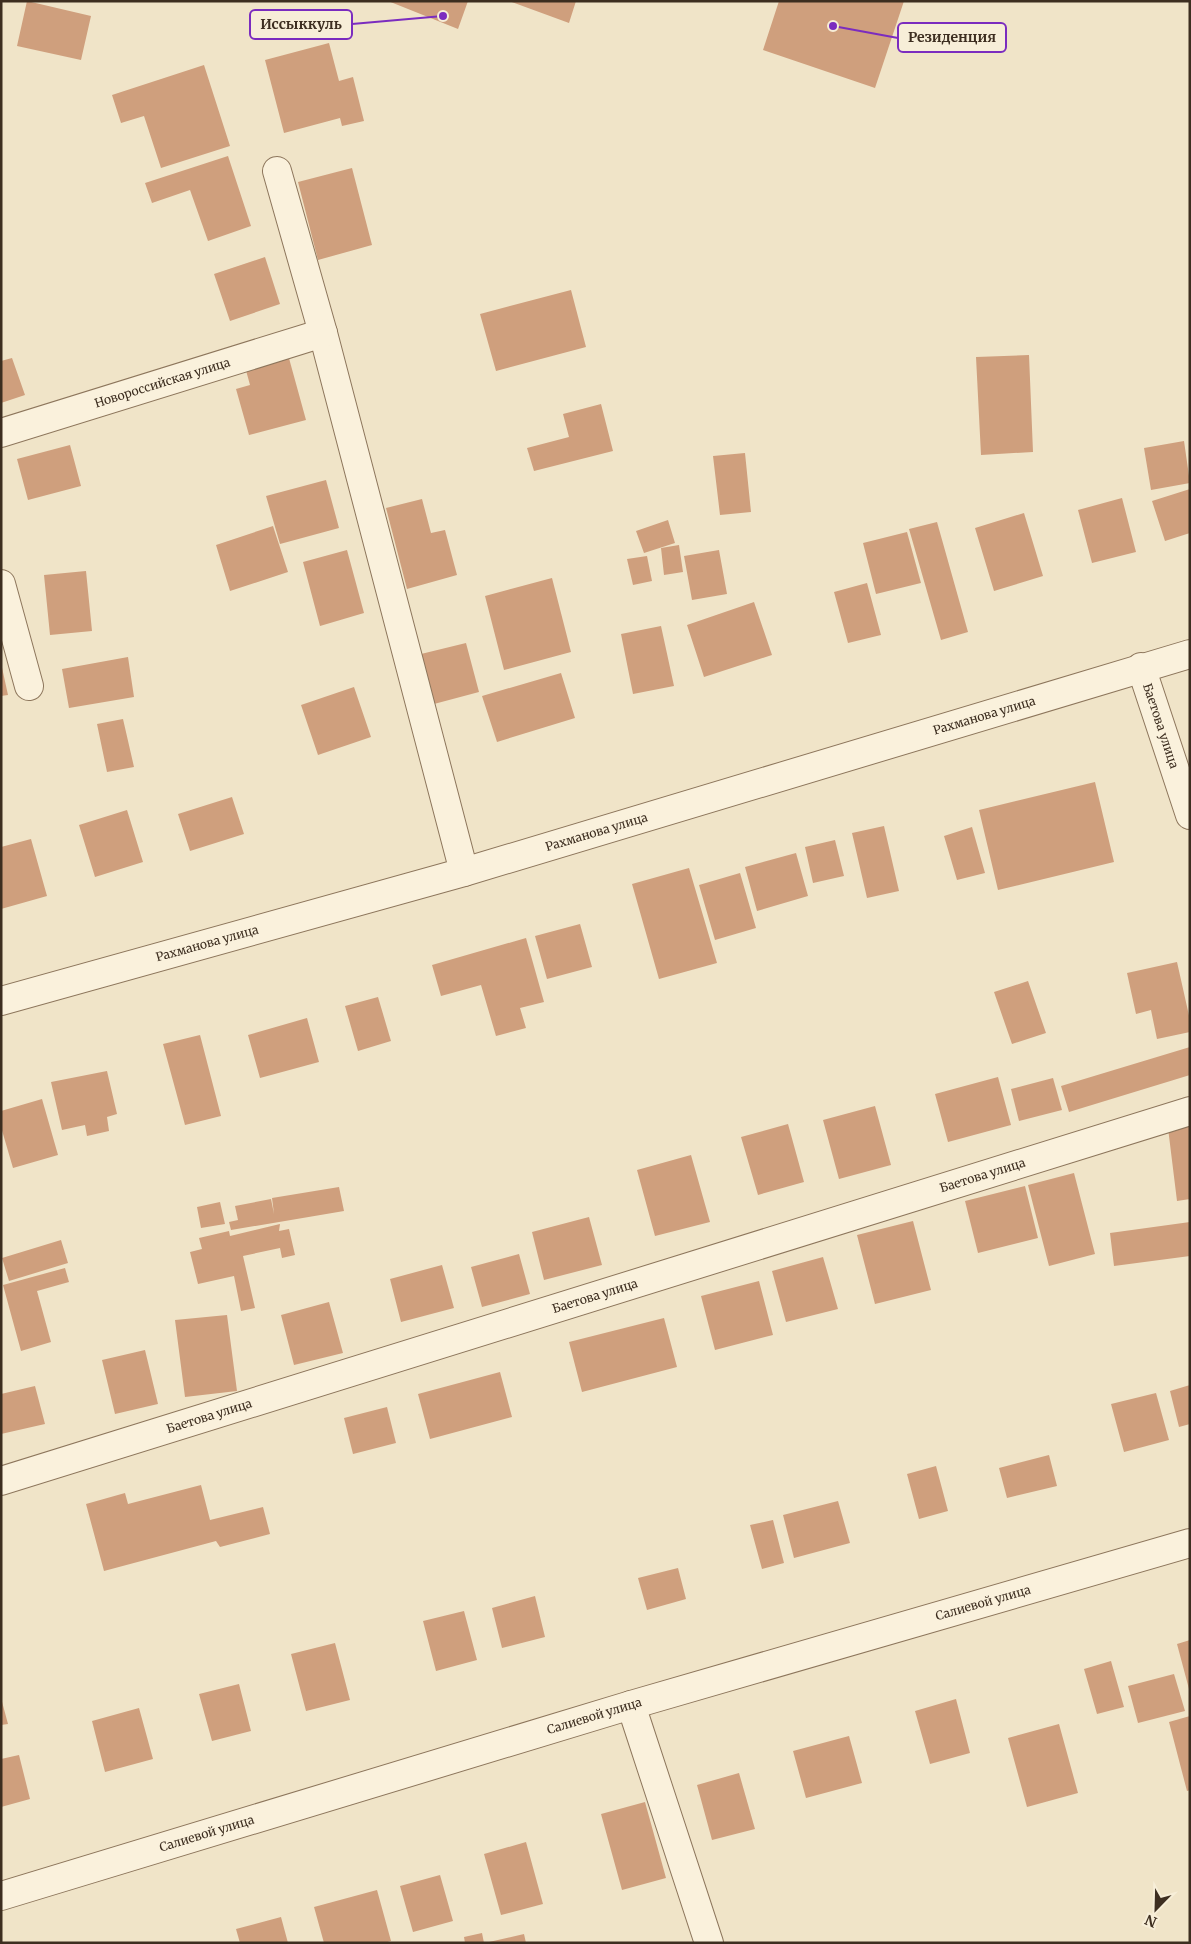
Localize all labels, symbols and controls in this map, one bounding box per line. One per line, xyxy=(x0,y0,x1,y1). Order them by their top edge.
callout: Иссыккуль xyxy=(250,10,352,39)
text: Иссыккуль xyxy=(260,15,342,33)
callout: Резиденция xyxy=(898,23,1006,52)
text: Резиденция xyxy=(908,28,996,46)
street label: Новороссийская улица xyxy=(93,354,232,410)
street label: Баетова улица xyxy=(1140,681,1182,771)
street label: Рахманова улица xyxy=(931,693,1038,738)
street label: Рахманова улица xyxy=(544,809,650,854)
street label: Рахманова улица xyxy=(154,921,261,965)
street label: Баетова улица xyxy=(938,1155,1028,1195)
street label: Баетова улица xyxy=(550,1275,640,1316)
street label: Баетова улица xyxy=(164,1395,254,1436)
street label: Салиевой улица xyxy=(934,1581,1033,1623)
street label: Салиевой улица xyxy=(545,1694,644,1737)
street label: Салиевой улица xyxy=(157,1812,256,1855)
north arrow xyxy=(1131,1884,1181,1934)
text: N xyxy=(1142,1911,1160,1931)

